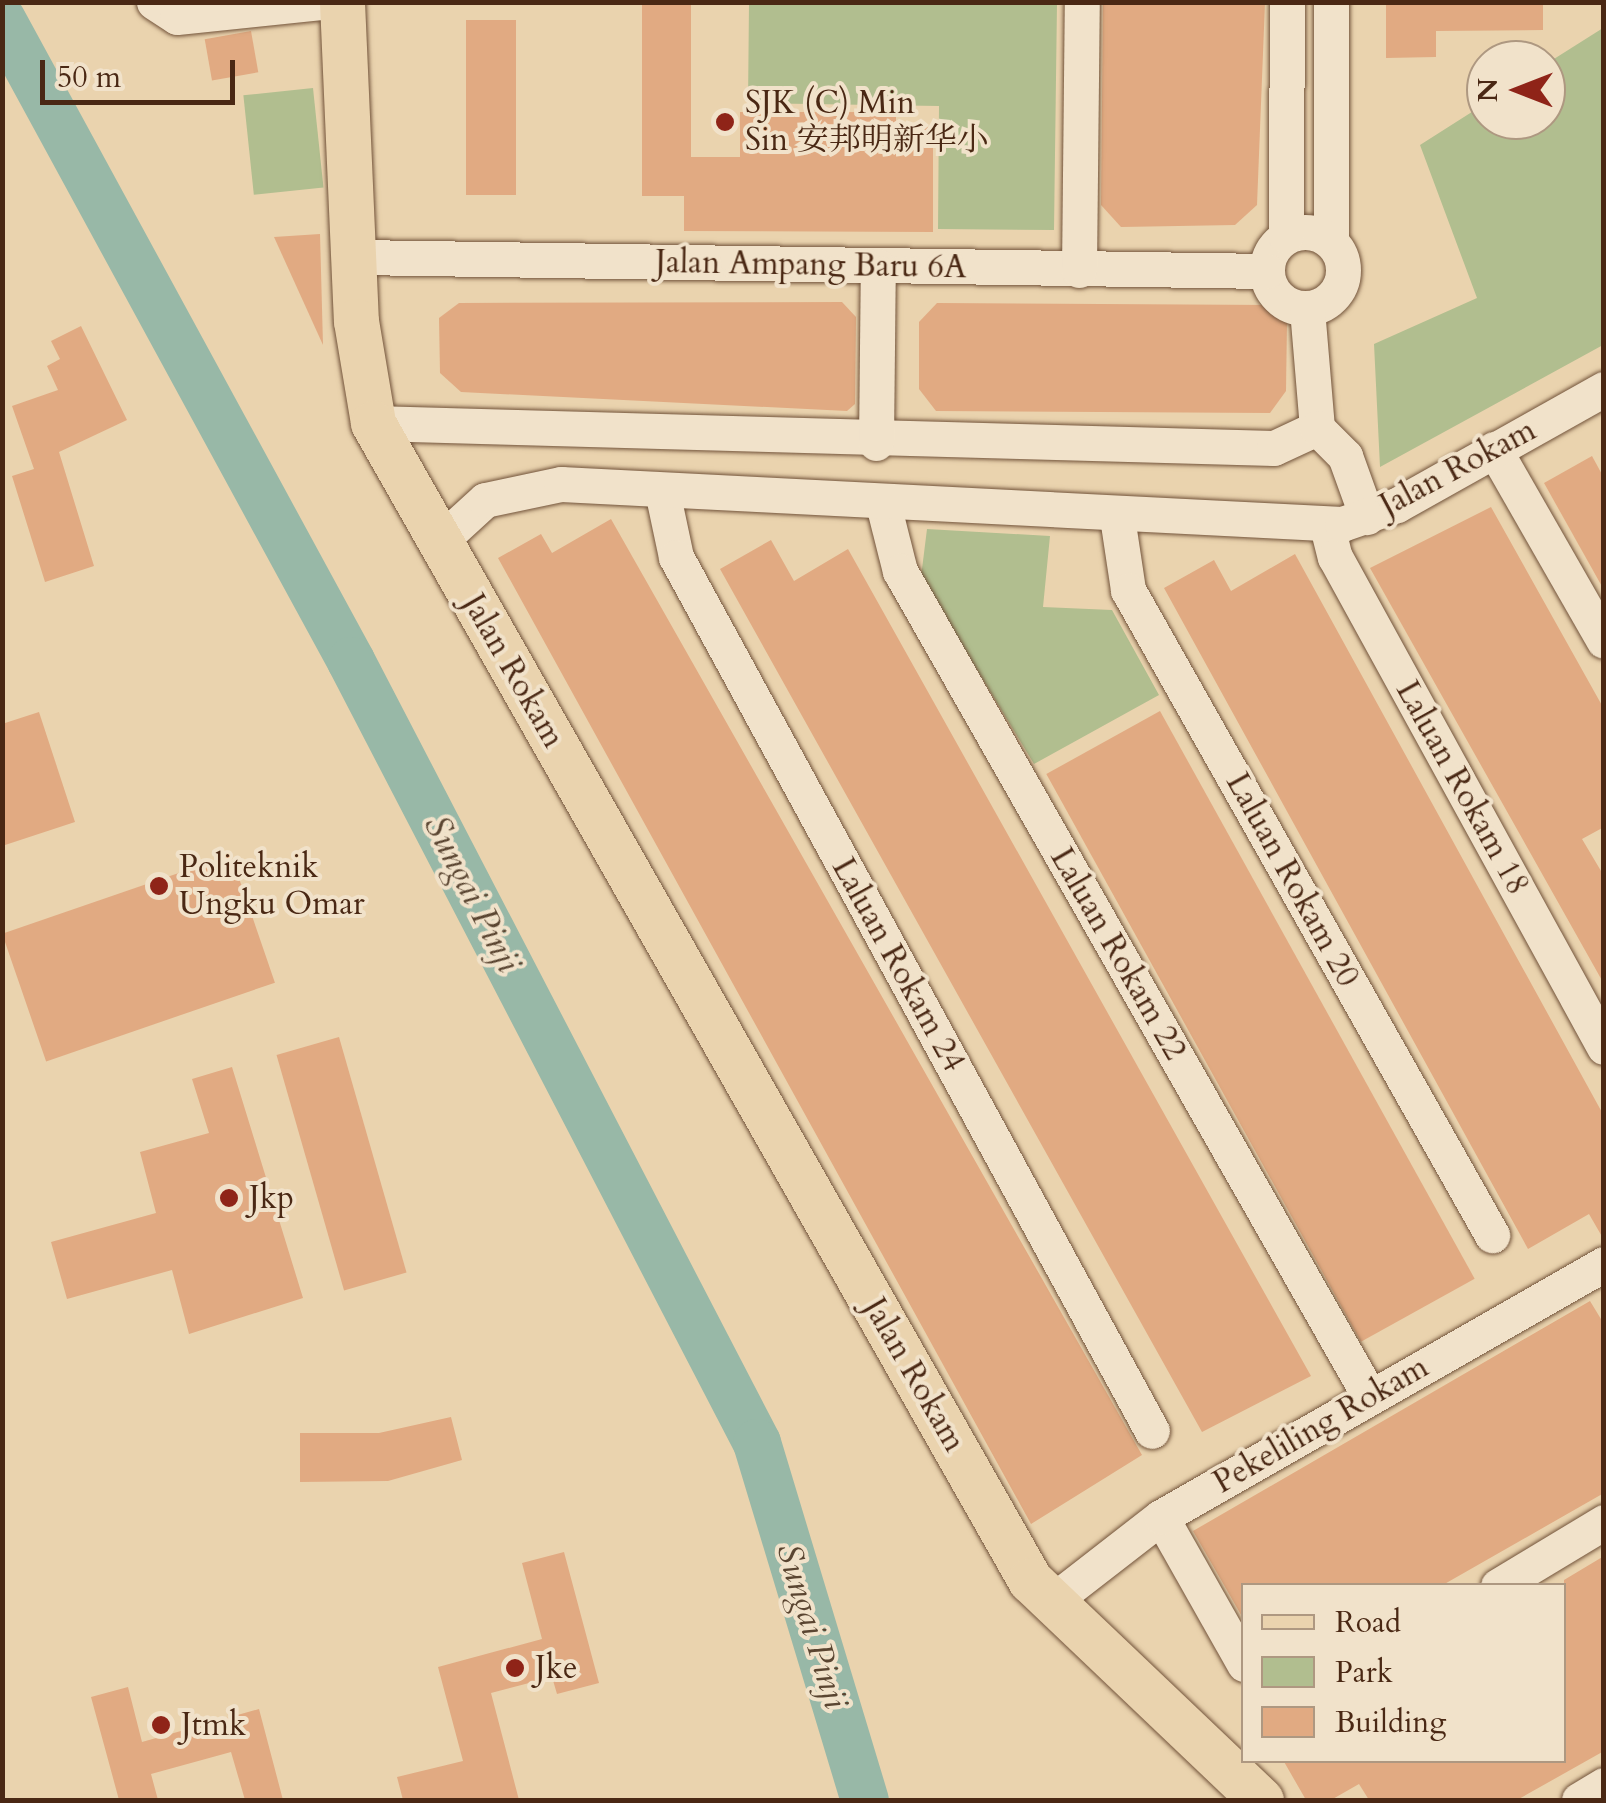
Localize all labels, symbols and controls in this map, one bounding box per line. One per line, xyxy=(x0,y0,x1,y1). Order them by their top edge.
scale bar xyxy=(45,40,240,102)
north arrow xyxy=(1466,40,1566,140)
text: 50 m xyxy=(57,57,121,98)
text: N xyxy=(1469,78,1507,102)
place label: SJK (C) Min Sin 安邦明新华小 xyxy=(745,85,989,160)
marker: SJK (C) Min Sin 安邦明新华小 xyxy=(714,111,736,133)
street label: Jalan Ampang Baru 6A xyxy=(655,243,967,287)
street label: Jalan Rokam xyxy=(1374,411,1542,525)
street label: Jalan Rokam xyxy=(454,587,572,755)
street label: Laluan Rokam 18 xyxy=(1387,674,1537,902)
street label: Laluan Rokam 20 xyxy=(1217,766,1367,994)
water label: Sungai Pinji xyxy=(415,809,529,979)
street label: Laluan Rokam 22 xyxy=(1042,841,1194,1067)
place label: Politeknik Ungku Omar xyxy=(179,849,365,924)
street label: Laluan Rokam 24 xyxy=(823,851,973,1079)
marker: Politeknik Ungku Omar xyxy=(148,875,170,897)
place label: Jkp xyxy=(249,1179,294,1217)
marker: Jkp xyxy=(218,1187,240,1209)
street label: Jalan Rokam xyxy=(855,1291,973,1459)
street label: Pekeliling Rokam xyxy=(1207,1348,1435,1502)
water label: Sungai Pinji xyxy=(767,1538,857,1714)
legend xyxy=(1241,1583,1566,1763)
text: Road xyxy=(1335,1602,1401,1643)
place label: Jke xyxy=(535,1649,577,1687)
text: Park xyxy=(1335,1652,1393,1693)
marker: Jke xyxy=(504,1657,526,1679)
text: Building xyxy=(1335,1702,1446,1743)
place label: Jtmk xyxy=(181,1706,246,1744)
marker: Jtmk xyxy=(150,1714,172,1736)

